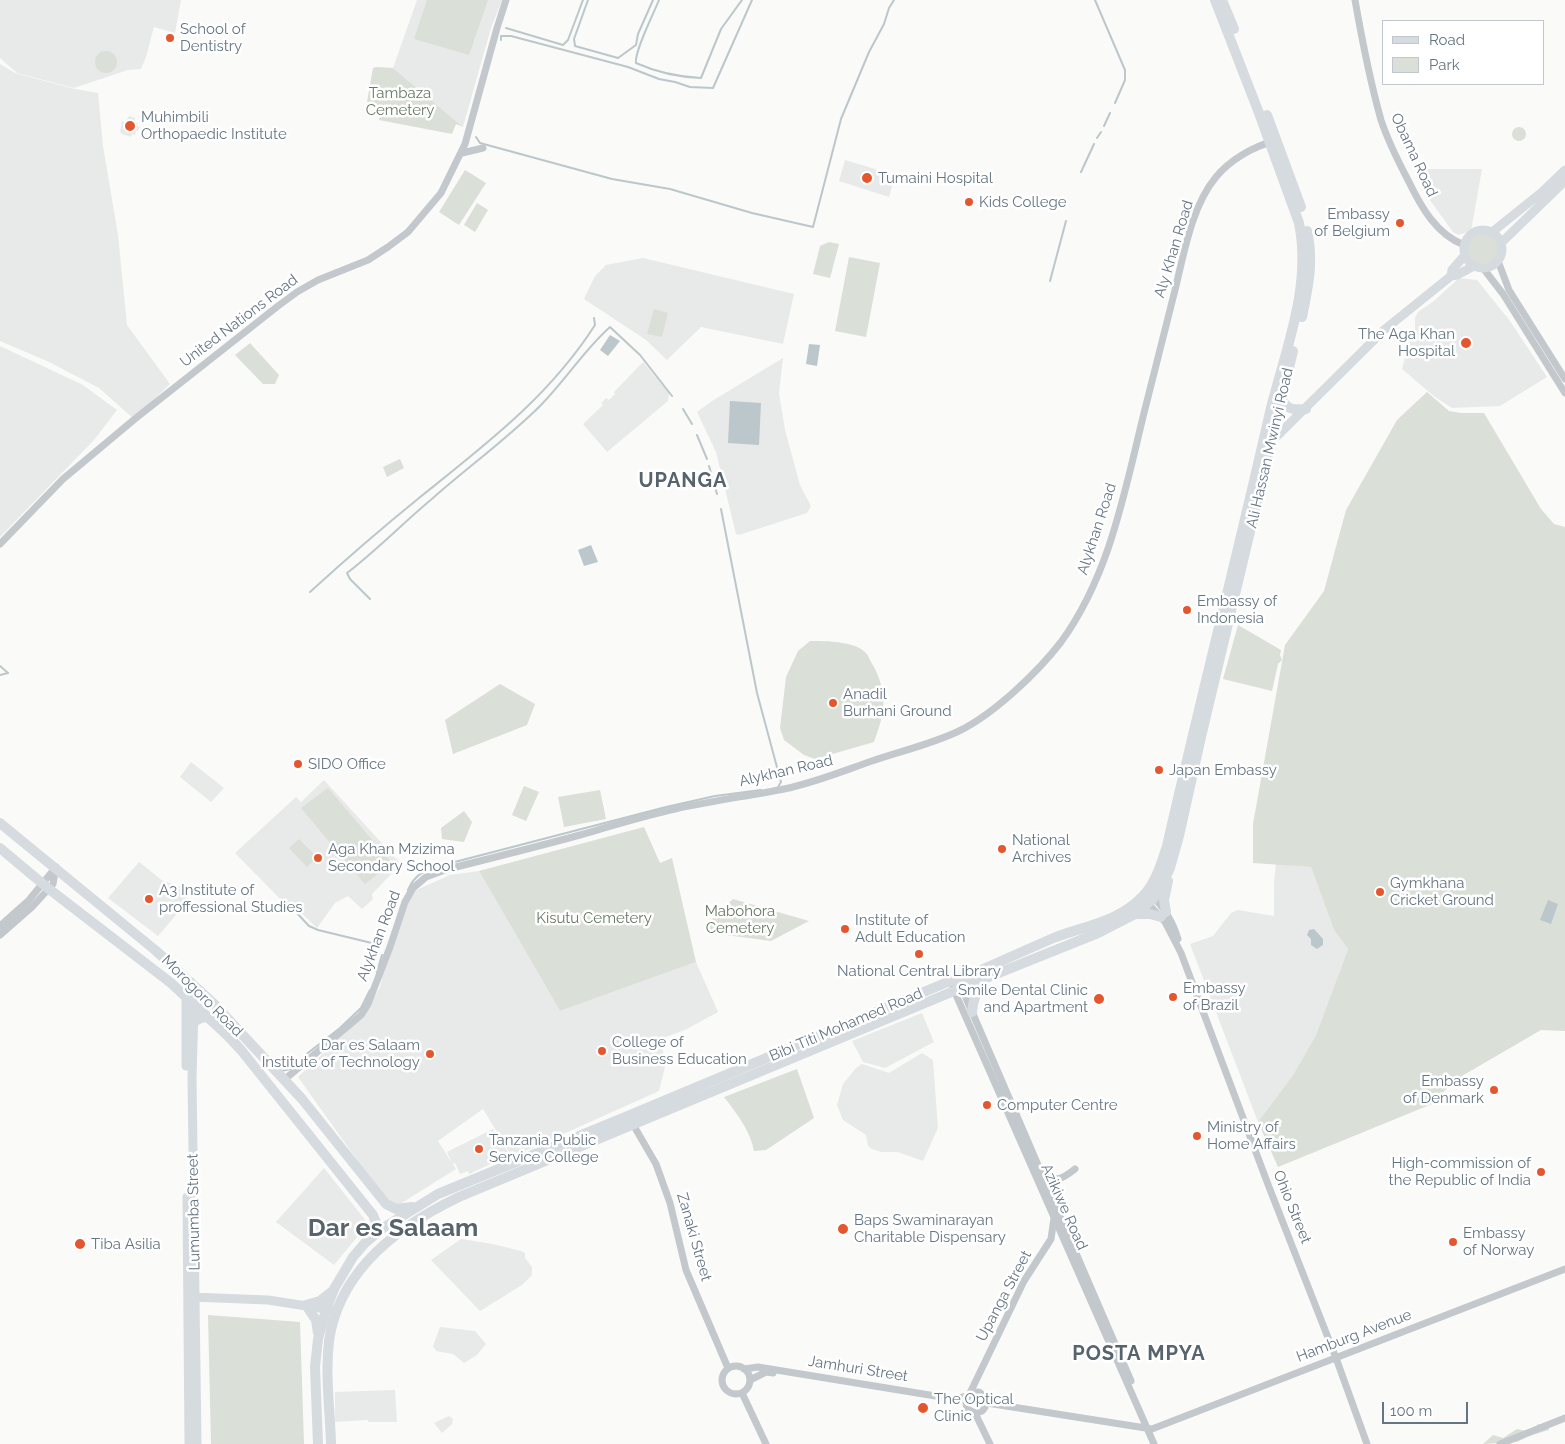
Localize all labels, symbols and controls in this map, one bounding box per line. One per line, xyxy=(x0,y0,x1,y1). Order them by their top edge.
place label: School of Dentistry xyxy=(180,20,246,55)
legend xyxy=(1382,20,1545,85)
text: Road xyxy=(1429,31,1465,49)
marker: School of Dentistry xyxy=(164,32,176,44)
text: Park xyxy=(1429,56,1460,74)
park label: Tambaza Cemetery xyxy=(366,84,434,119)
place label: Muhimbili Orthopaedic Institute xyxy=(141,108,287,143)
street label: Obama Road xyxy=(1387,110,1441,200)
marker: Muhimbili Orthopaedic Institute xyxy=(123,119,137,133)
place label: Tumaini Hospital xyxy=(878,169,993,187)
marker: Tumaini Hospital xyxy=(860,171,874,185)
place label: Kids College xyxy=(979,193,1067,211)
marker: Kids College xyxy=(963,196,975,208)
street label: Aly Khan Road xyxy=(1151,198,1197,300)
place label: Embassy of Belgium xyxy=(1314,205,1390,240)
marker: Embassy of Belgium xyxy=(1394,217,1406,229)
street label: United Nations Road xyxy=(177,271,301,371)
place label: The Aga Khan Hospital xyxy=(1358,325,1455,360)
marker: The Aga Khan Hospital xyxy=(1459,336,1473,350)
street label: Ali Hassan Mwinyi Road xyxy=(1243,366,1297,530)
district label: UPANGA xyxy=(638,469,728,493)
street label: Alykhan Road xyxy=(1074,481,1120,577)
place label: Embassy of Indonesia xyxy=(1197,592,1277,627)
marker: Embassy of Indonesia xyxy=(1181,604,1193,616)
place label: Anadil Burhani Ground xyxy=(843,685,952,720)
marker: Anadil Burhani Ground xyxy=(827,697,839,709)
street label: Alykhan Road xyxy=(737,751,835,791)
place label: SIDO Office xyxy=(308,755,386,773)
marker: SIDO Office xyxy=(292,758,304,770)
place label: Japan Embassy xyxy=(1169,761,1277,779)
marker: Japan Embassy xyxy=(1153,764,1165,776)
place label: National Archives xyxy=(1012,831,1071,866)
place label: Aga Khan Mzizima Secondary School xyxy=(328,840,455,875)
marker: National Archives xyxy=(996,843,1008,855)
marker: Aga Khan Mzizima Secondary School xyxy=(312,852,324,864)
place label: Gymkhana Cricket Ground xyxy=(1390,874,1494,909)
place label: A3 Institute of proffessional Studies xyxy=(159,881,302,916)
marker: Gymkhana Cricket Ground xyxy=(1374,886,1386,898)
street label: Alykhan Road xyxy=(353,888,405,984)
marker: A3 Institute of proffessional Studies xyxy=(143,893,155,905)
park label: Mabohora Cemetery xyxy=(705,902,775,937)
park label: Kisutu Cemetery xyxy=(536,909,652,927)
place label: Institute of Adult Education xyxy=(855,911,966,946)
marker: Institute of Adult Education xyxy=(839,923,851,935)
marker: National Central Library xyxy=(913,948,925,960)
street label: Morogoro Road xyxy=(158,952,246,1040)
place label: National Central Library xyxy=(837,962,1001,980)
place label: Embassy of Brazil xyxy=(1183,979,1246,1014)
place label: Smile Dental Clinic and Apartment xyxy=(958,981,1088,1016)
street label: Bibi Titi Mohamed Road xyxy=(767,985,925,1065)
marker: Embassy of Brazil xyxy=(1167,991,1179,1003)
marker: Smile Dental Clinic and Apartment xyxy=(1092,992,1106,1006)
place label: College of Business Education xyxy=(612,1033,747,1068)
place label: Dar es Salaam Institute of Technology xyxy=(262,1036,420,1071)
marker: College of Business Education xyxy=(596,1045,608,1057)
marker: Dar es Salaam Institute of Technology xyxy=(424,1048,436,1060)
place label: Embassy of Denmark xyxy=(1403,1072,1484,1107)
marker: Embassy of Denmark xyxy=(1488,1084,1500,1096)
place label: Computer Centre xyxy=(997,1096,1118,1114)
marker: Computer Centre xyxy=(981,1099,993,1111)
place label: Ministry of Home Affairs xyxy=(1207,1118,1296,1153)
marker: Ministry of Home Affairs xyxy=(1191,1130,1203,1142)
place label: Tanzania Public Service College xyxy=(489,1131,598,1166)
marker: Tanzania Public Service College xyxy=(473,1143,485,1155)
street label: Lumumba Street xyxy=(184,1153,204,1271)
place label: High-commission of the Republic of India xyxy=(1389,1154,1531,1189)
street label: Azikiwe Road xyxy=(1037,1161,1091,1253)
marker: High-commission of the Republic of India xyxy=(1535,1166,1547,1178)
street label: Ohio Street xyxy=(1269,1168,1315,1246)
street label: Zanaki Street xyxy=(673,1191,715,1283)
place label: Baps Swaminarayan Charitable Dispensary xyxy=(854,1211,1006,1246)
district label: Dar es Salaam xyxy=(308,1213,478,1243)
marker: Baps Swaminarayan Charitable Dispensary xyxy=(836,1222,850,1236)
place label: Embassy of Norway xyxy=(1463,1224,1534,1259)
place label: Tiba Asilia xyxy=(91,1235,161,1253)
marker: Embassy of Norway xyxy=(1447,1236,1459,1248)
marker: Tiba Asilia xyxy=(73,1237,87,1251)
street label: Upanga Street xyxy=(973,1248,1035,1344)
street label: Hamburg Avenue xyxy=(1294,1306,1414,1366)
district label: POSTA MPYA xyxy=(1071,1342,1207,1366)
street label: Jamhuri Street xyxy=(807,1352,909,1386)
place label: The Optical Clinic xyxy=(934,1390,1014,1425)
scale bar xyxy=(1385,1392,1471,1424)
marker: The Optical Clinic xyxy=(916,1401,930,1415)
text: 100 m xyxy=(1390,1402,1432,1420)

